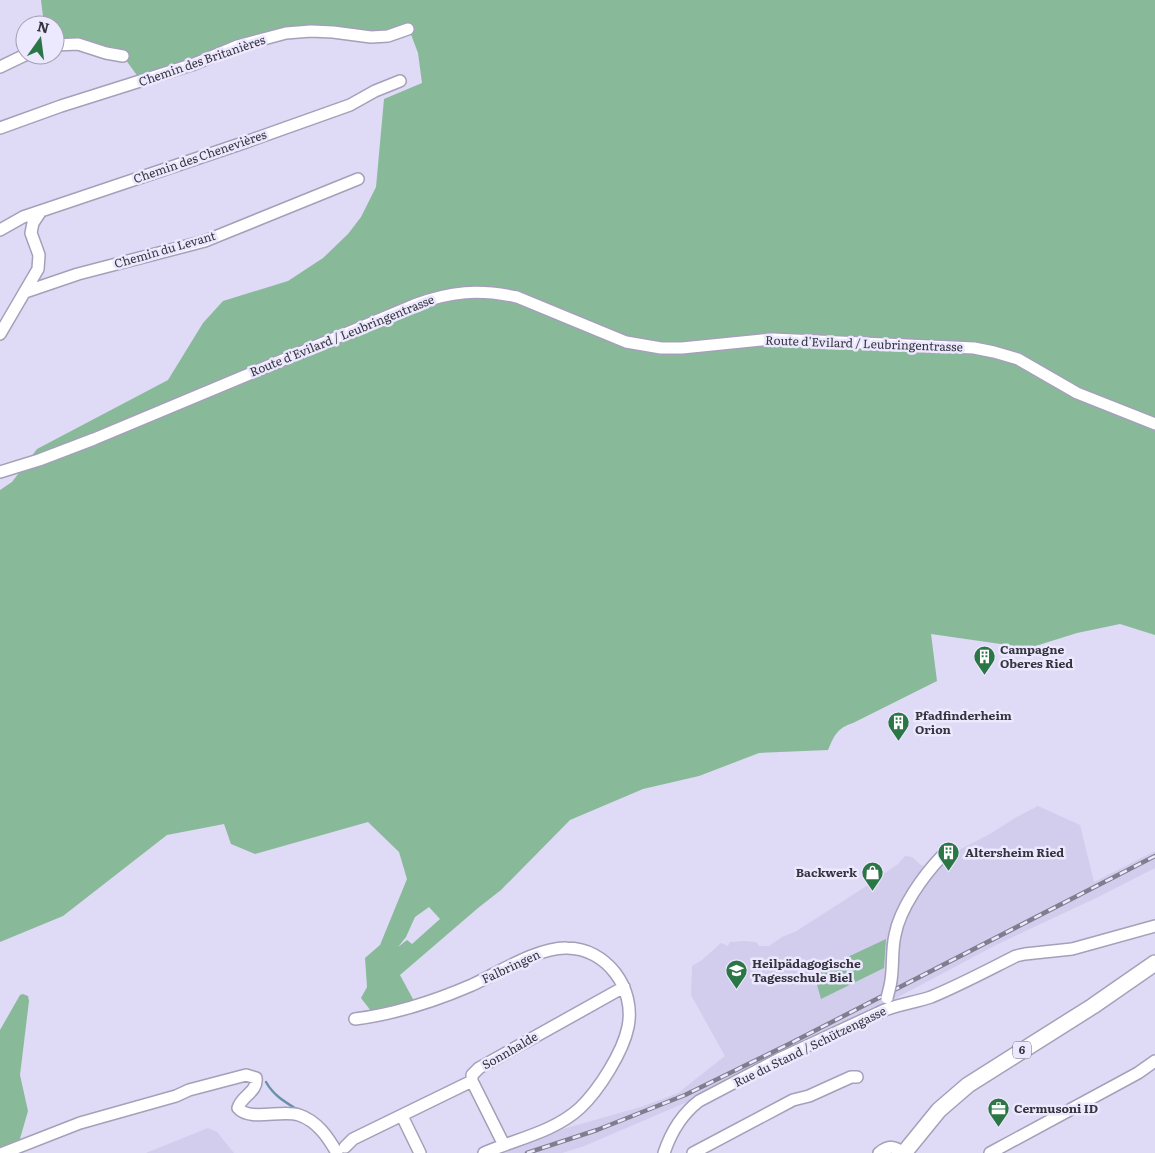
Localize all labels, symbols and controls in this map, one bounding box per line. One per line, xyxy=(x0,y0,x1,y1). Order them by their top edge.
north arrow xyxy=(15,15,65,65)
text: N xyxy=(35,15,52,38)
street label: Chemin des Britanières xyxy=(136,30,268,90)
street label: Chemin des Chenevières xyxy=(131,125,269,187)
street label: Chemin du Levant xyxy=(112,226,218,272)
street label: Route d'Evilard / Leubringentrasse xyxy=(247,290,437,380)
street label: Route d'Evilard / Leubringentrasse xyxy=(765,331,963,355)
place label: Campagne Oberes Ried xyxy=(1000,640,1073,672)
building icon: Campagne Oberes Ried xyxy=(972,645,996,676)
place label: Pfadfinderheim Orion xyxy=(915,706,1012,738)
building icon: Pfadfinderheim Orion xyxy=(887,711,911,742)
building icon: Altersheim Ried xyxy=(937,841,961,872)
place label: Altersheim Ried xyxy=(965,843,1064,861)
shop icon: Backwerk xyxy=(861,861,885,892)
place label: Backwerk xyxy=(796,863,858,881)
street label: Falbringen xyxy=(478,945,543,987)
place label: Heilpädagogische Tagesschule Biel xyxy=(752,954,861,986)
school or university icon: Heilpädagogische Tagesschule Biel xyxy=(724,959,748,990)
street label: Rue du Stand / Schützengasse xyxy=(730,1001,889,1091)
street label: Sonnhalde xyxy=(478,1027,541,1073)
road number: 6 xyxy=(1013,1042,1031,1058)
office icon: Cermusoni ID xyxy=(986,1097,1010,1128)
place label: Cermusoni ID xyxy=(1014,1099,1098,1117)

